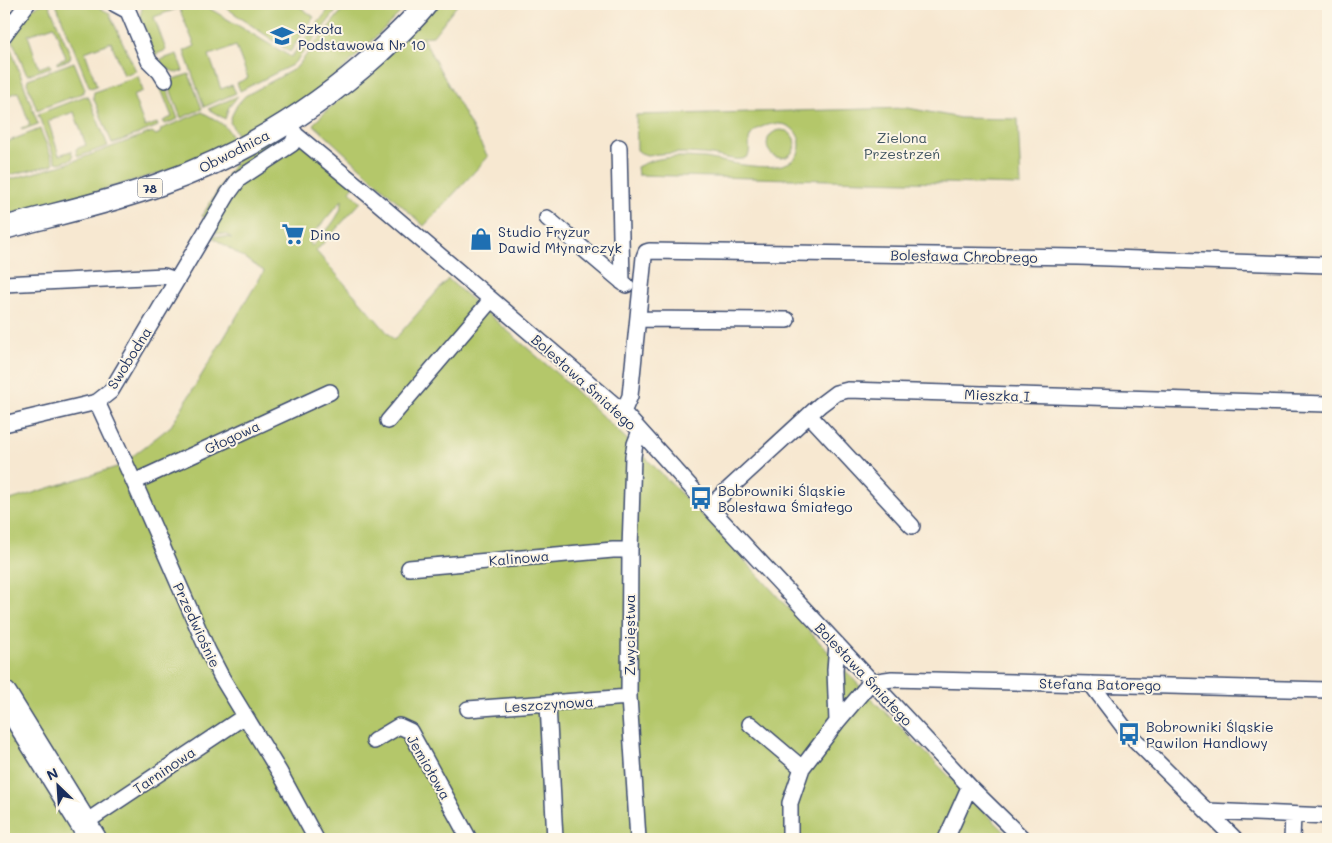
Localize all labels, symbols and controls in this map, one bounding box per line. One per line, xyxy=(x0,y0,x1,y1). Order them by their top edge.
place label: Szkoła Podstawowa Nr 10 xyxy=(298,19,426,54)
school or university icon: Szkoła Podstawowa Nr 10 xyxy=(269,23,295,49)
street label: Obwodnica xyxy=(195,125,273,177)
park label: Zielona Przestrzeń xyxy=(864,128,940,163)
road number: 78 xyxy=(138,178,162,198)
supermarket icon: Dino xyxy=(280,221,306,247)
place label: Studio Fryzur Dawid Młynarczyk xyxy=(498,222,622,257)
place label: Dino xyxy=(310,225,340,244)
shop icon: Studio Fryzur Dawid Młynarczyk xyxy=(468,226,494,252)
street label: Bolesława Chrobrego xyxy=(890,245,1038,267)
street label: Swobodna xyxy=(102,323,156,393)
street label: Bolesława Śmiałego xyxy=(528,330,640,434)
street label: Mieszka I xyxy=(964,384,1030,406)
street label: Głogowa xyxy=(201,416,263,458)
place label: Bobrowniki Śląskie Bolesława Śmiałego xyxy=(718,481,853,516)
bus stop icon: Bobrowniki Śląskie Bolesława Śmiałego xyxy=(688,485,714,511)
street label: Kalinowa xyxy=(488,546,550,570)
street label: Przedwiośnie xyxy=(169,579,225,671)
street label: Zwycięstwa xyxy=(620,594,639,676)
street label: Bolesława Śmiałego xyxy=(811,618,917,730)
street label: Stefana Batorego xyxy=(1039,673,1161,695)
street label: Leszczynowa xyxy=(504,691,594,717)
place label: Bobrowniki Śląskie Pawilon Handlowy xyxy=(1146,717,1274,752)
bus stop icon: Bobrowniki Śląskie Pawilon Handlowy xyxy=(1116,721,1142,747)
street label: Jemiołowa xyxy=(403,731,455,803)
street label: Tarninowa xyxy=(129,742,199,798)
north arrow xyxy=(32,760,82,810)
text: N xyxy=(43,763,61,785)

